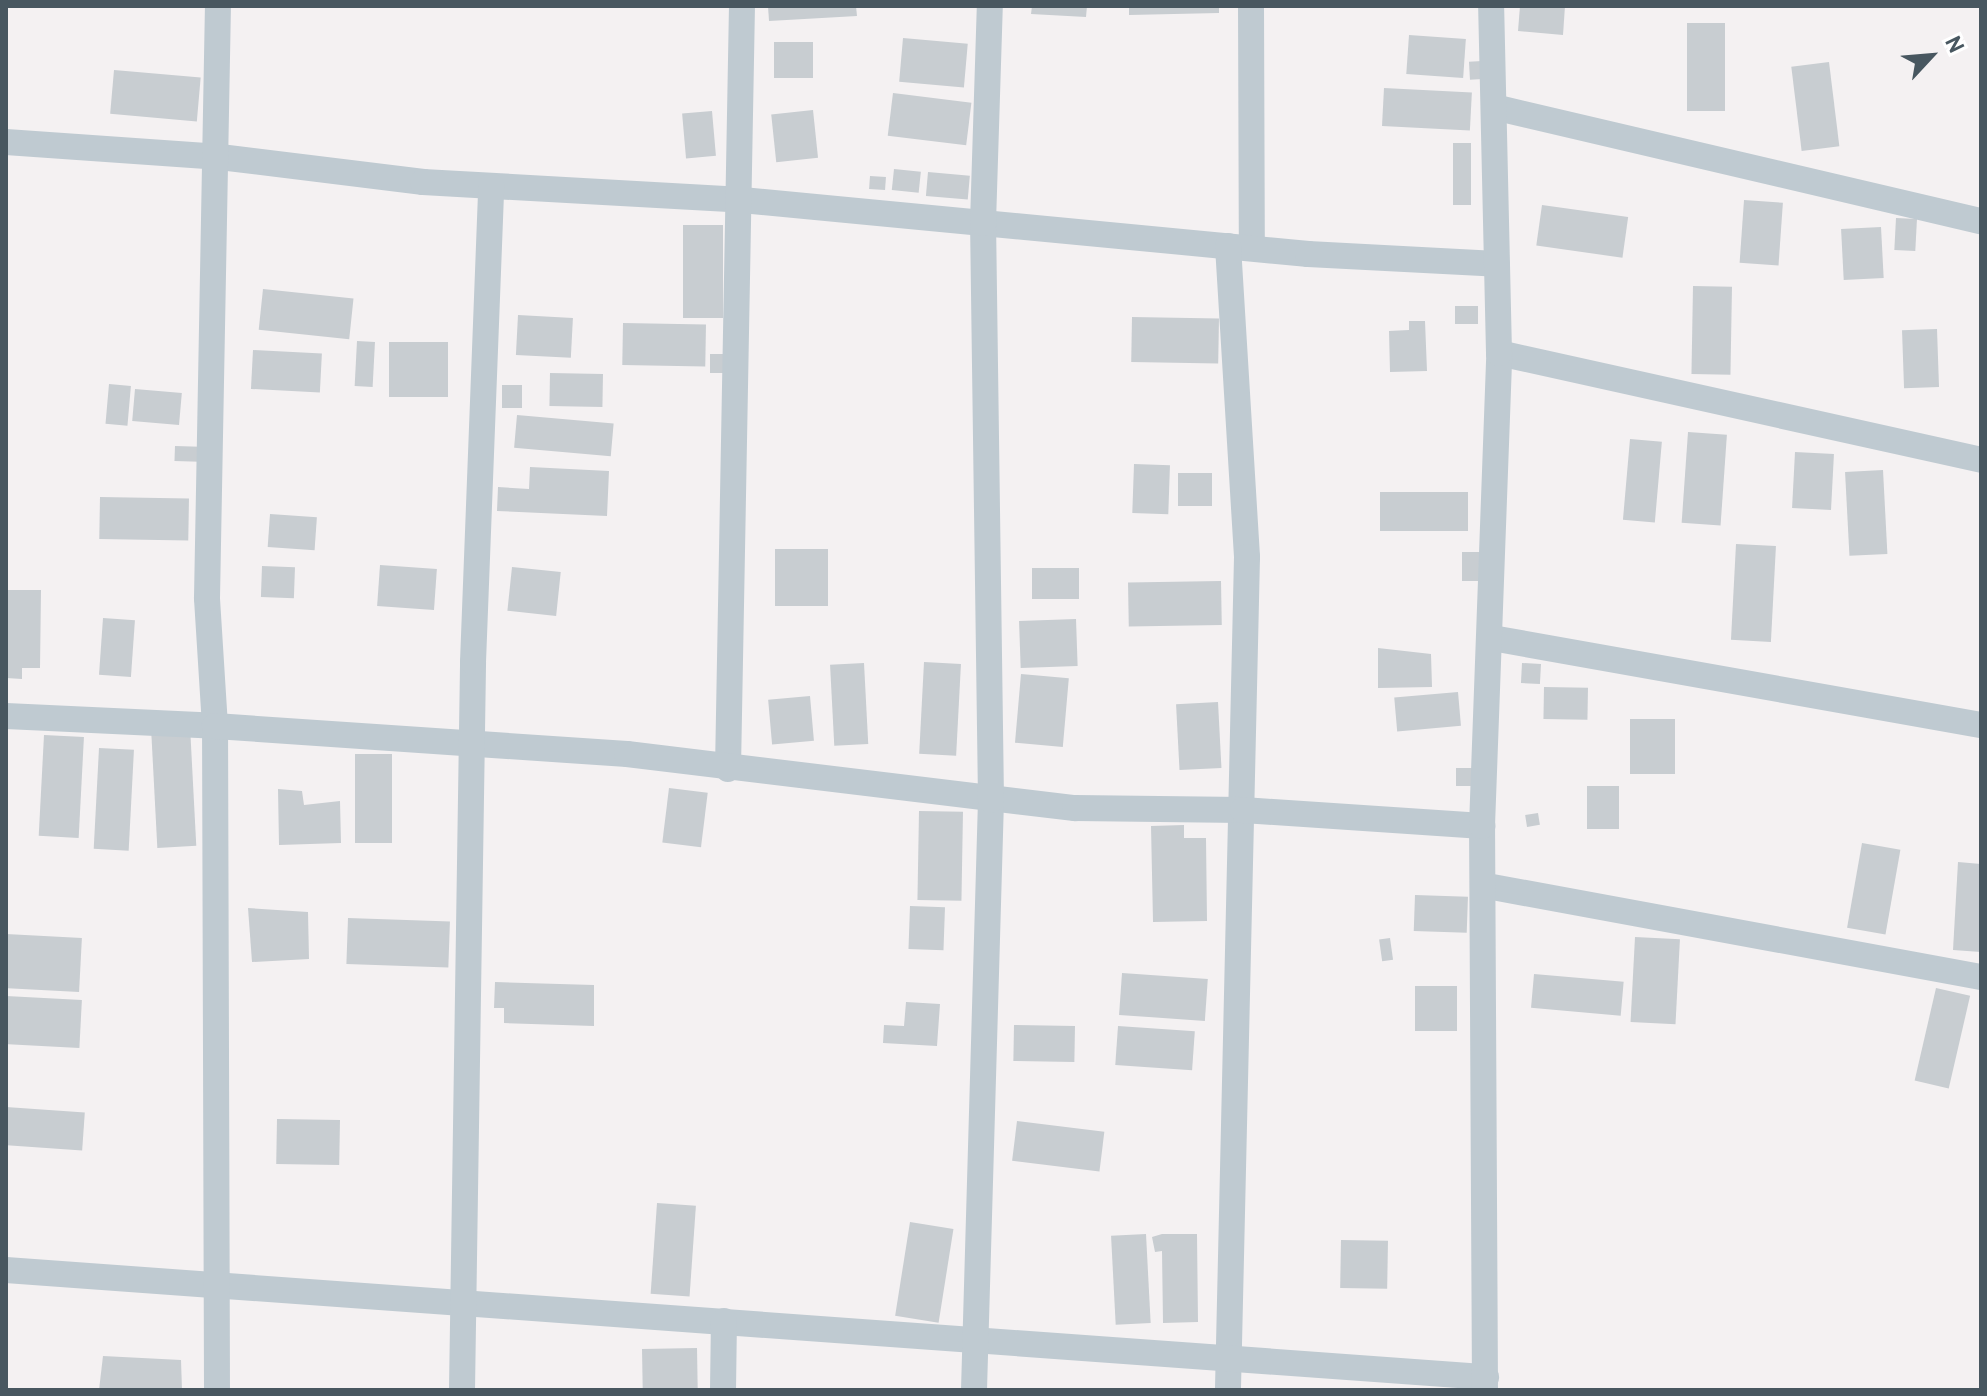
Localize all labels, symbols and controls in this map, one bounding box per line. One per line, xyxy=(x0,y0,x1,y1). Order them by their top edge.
north arrow xyxy=(1891,16,1971,96)
text: N xyxy=(1937,32,1969,58)

